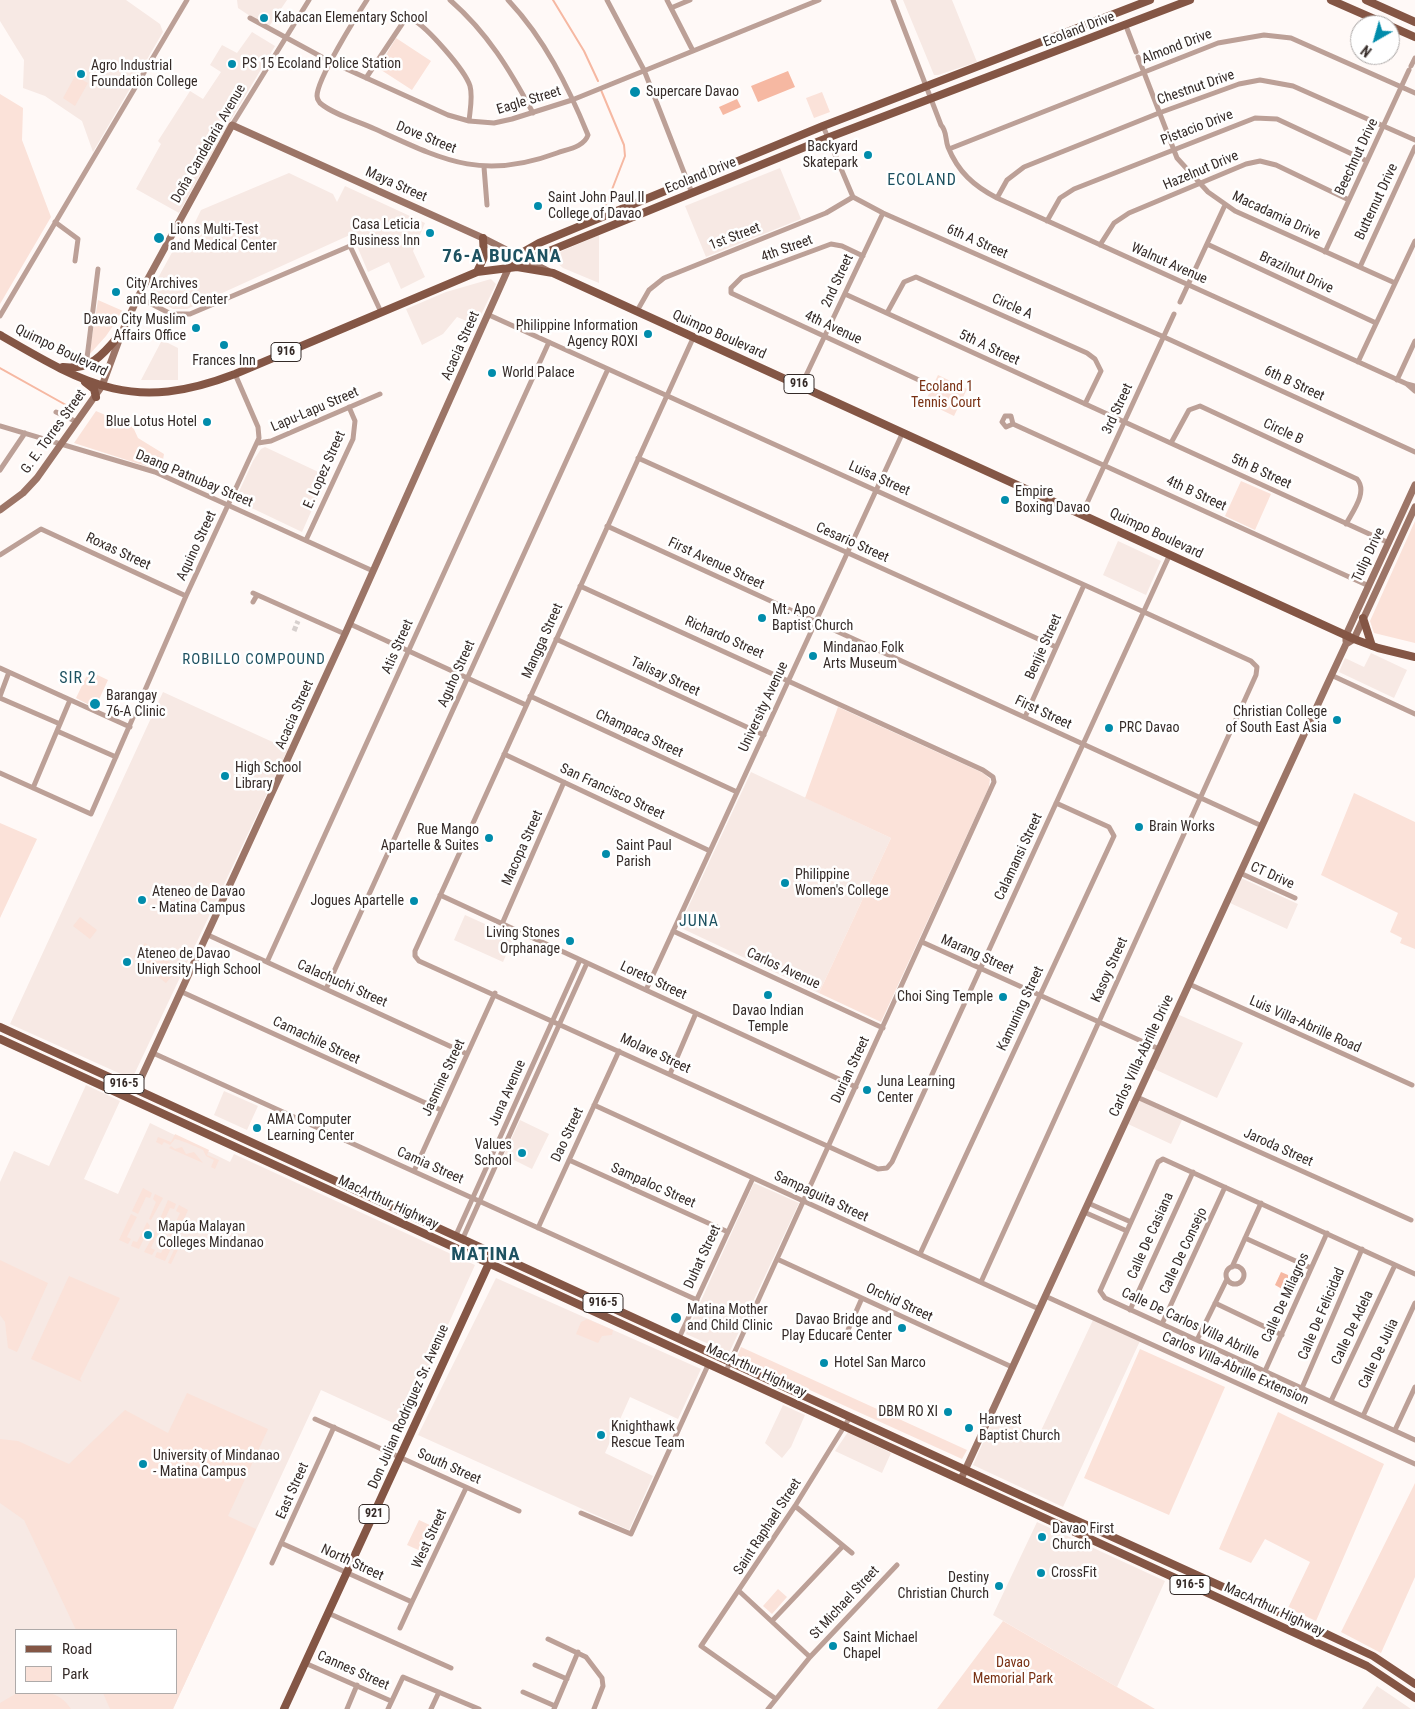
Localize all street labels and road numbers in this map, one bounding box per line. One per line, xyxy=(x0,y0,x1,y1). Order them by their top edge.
street label: Ecoland Drive xyxy=(1041,9,1117,51)
street label: Almond Drive xyxy=(1140,26,1214,68)
street label: Chestnut Drive xyxy=(1155,67,1237,109)
street label: Doña Candelaria Avenue xyxy=(168,82,250,206)
street label: Eagle Street xyxy=(495,83,563,119)
street label: Pistacio Drive xyxy=(1158,107,1236,149)
street label: Beechnut Drive xyxy=(1332,116,1382,198)
street label: Dove Street xyxy=(393,118,459,158)
street label: Hazelnut Drive xyxy=(1161,148,1241,194)
street label: Ecoland Drive xyxy=(663,154,739,198)
street label: Butternut Drive xyxy=(1352,161,1402,243)
street label: Maya Street xyxy=(363,164,429,206)
street label: Macadamia Drive xyxy=(1229,188,1323,244)
street label: 1st Street xyxy=(707,220,763,254)
street label: 6th A Street xyxy=(944,221,1010,263)
street label: 4th Street xyxy=(759,232,815,266)
street label: Walnut Avenue xyxy=(1128,240,1210,288)
street label: Brazilnut Drive xyxy=(1256,249,1336,297)
street label: 2nd Street xyxy=(818,252,858,310)
street label: Circle A xyxy=(989,291,1035,323)
street label: Quimpo Boulevard xyxy=(670,307,768,363)
street label: 4th Avenue xyxy=(802,307,864,349)
street label: Acacia Street xyxy=(438,309,484,383)
street label: Quimpo Boulevard xyxy=(12,321,110,381)
street label: 5th A Street xyxy=(956,327,1022,369)
road number: 916 xyxy=(271,342,301,362)
street label: 6th B Street xyxy=(1261,363,1327,405)
road number: 916 xyxy=(784,374,814,394)
street label: 3rd Street xyxy=(1099,381,1137,437)
street label: Lapu-Lapu Street xyxy=(269,384,361,436)
street label: G. E. Torres Street xyxy=(18,387,90,477)
street label: Circle B xyxy=(1260,415,1306,449)
street label: E. Lopez Street xyxy=(300,429,350,511)
street label: Daang Patnubay Street xyxy=(133,447,255,511)
street label: 5th B Street xyxy=(1228,451,1294,493)
street label: Luisa Street xyxy=(846,458,912,500)
street label: 4th B Street xyxy=(1163,473,1229,515)
street label: Quimpo Boulevard xyxy=(1107,505,1205,563)
street label: Aquino Street xyxy=(174,509,220,583)
street label: Cesario Street xyxy=(813,519,891,567)
street label: Tulip Drive xyxy=(1349,525,1389,585)
street label: Roxas Street xyxy=(83,530,153,574)
street label: First Avenue Street xyxy=(665,534,767,594)
street label: Mangga Street xyxy=(519,601,567,681)
street label: Benjie Street xyxy=(1022,612,1066,682)
street label: Richardo Street xyxy=(682,613,766,663)
street label: Atis Street xyxy=(379,617,417,677)
street label: Aguho Street xyxy=(435,638,479,710)
street label: Talisay Street xyxy=(628,654,702,700)
street label: University Avenue xyxy=(736,659,792,755)
street label: Acacia Street xyxy=(272,678,318,752)
street label: First Street xyxy=(1012,693,1074,733)
street label: Champaca Street xyxy=(593,706,685,762)
street label: San Francisco Street xyxy=(557,760,667,824)
street label: Macopa Street xyxy=(499,808,547,888)
street label: Calamansi Street xyxy=(991,811,1047,903)
street label: CT Drive xyxy=(1247,859,1297,893)
street label: Marang Street xyxy=(938,932,1016,978)
street label: Kasoy Street xyxy=(1088,935,1132,1005)
street label: Carlos Avenue xyxy=(744,945,822,993)
street label: Calachuchi Street xyxy=(294,957,390,1011)
street label: Loreto Street xyxy=(617,958,689,1004)
street label: Kamuning Street xyxy=(994,964,1048,1054)
street label: Carlos Villa-Abrille Drive xyxy=(1106,992,1178,1120)
street label: Luis Villa-Abrille Road xyxy=(1247,993,1363,1057)
street label: Camachile Street xyxy=(270,1013,362,1069)
street label: Molave Street xyxy=(617,1030,693,1078)
street label: Durian Street xyxy=(828,1034,874,1106)
street label: Jasmine Street xyxy=(419,1037,469,1119)
street label: Juna Avenue xyxy=(486,1057,530,1129)
road number: 916-5 xyxy=(104,1074,144,1094)
street label: Dao Street xyxy=(548,1105,588,1165)
street label: Jaroda Street xyxy=(1241,1125,1315,1171)
street label: Camia Street xyxy=(394,1144,466,1188)
street label: Sampaloc Street xyxy=(608,1160,698,1212)
street label: Sampaguita Street xyxy=(771,1168,871,1226)
street label: MacArthur Highway xyxy=(335,1172,441,1234)
street label: Calle De Casiana xyxy=(1124,1190,1178,1282)
street label: Calle De Consejo xyxy=(1157,1205,1211,1297)
street label: Duhat Street xyxy=(681,1222,725,1292)
street label: Calle De Milagros xyxy=(1259,1250,1313,1346)
street label: Calle De Felicidad xyxy=(1295,1265,1349,1363)
street label: Orchid Street xyxy=(863,1280,935,1326)
street label: Calle De Carlos Villa Abrille xyxy=(1118,1285,1262,1363)
street label: Calle De Adela xyxy=(1328,1288,1378,1368)
road number: 916-5 xyxy=(583,1294,623,1312)
street label: Calle De Julia xyxy=(1355,1316,1403,1392)
street label: Don Julian Rodriguez Sr. Avenue xyxy=(365,1322,453,1492)
street label: Carlos Villa-Abrille Extension xyxy=(1159,1329,1311,1409)
street label: MacArthur Highway xyxy=(703,1340,809,1402)
street label: South Street xyxy=(415,1446,483,1488)
street label: East Street xyxy=(273,1460,313,1522)
street label: Saint Raphael Street xyxy=(731,1476,805,1578)
road number: 921 xyxy=(359,1505,389,1524)
street label: West Street xyxy=(409,1507,451,1571)
street label: North Street xyxy=(318,1541,386,1585)
street label: St Michael Street xyxy=(807,1563,883,1643)
road number: 916-5 xyxy=(1170,1576,1210,1594)
street label: MacArthur Highway xyxy=(1221,1579,1327,1641)
street label: Cannes Street xyxy=(314,1648,392,1694)

